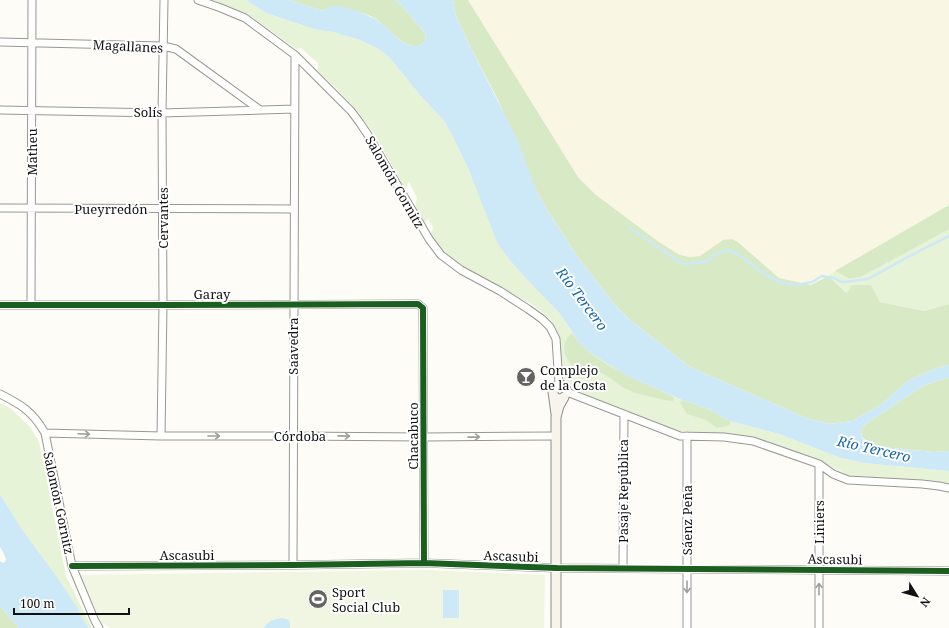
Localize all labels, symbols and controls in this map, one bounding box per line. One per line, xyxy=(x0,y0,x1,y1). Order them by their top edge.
street label: Magallanes xyxy=(92,35,164,57)
street label: Solís xyxy=(134,103,162,121)
street label: Matheu xyxy=(23,128,41,176)
street label: Salomón Gornitz xyxy=(361,132,429,232)
street label: Cervantes xyxy=(154,187,172,249)
street label: Pueyrredón xyxy=(74,200,148,218)
water label: Río Tercero xyxy=(552,262,612,334)
street label: Garay xyxy=(194,285,231,303)
street label: Saavedra xyxy=(284,317,302,375)
place label: Complejo de la Costa xyxy=(540,361,606,394)
bar icon: Complejo de la Costa xyxy=(515,366,537,388)
street label: Chacabuco xyxy=(404,402,422,470)
street label: Córdoba xyxy=(274,427,326,445)
one-way arrow xyxy=(77,430,90,438)
water label: Río Tercero xyxy=(835,431,913,466)
one-way arrow xyxy=(207,432,220,440)
one-way arrow xyxy=(337,432,350,440)
one-way arrow xyxy=(467,433,480,441)
street label: Pasaje República xyxy=(614,439,632,543)
street label: Salomón Gornitz xyxy=(39,450,79,556)
street label: Sáenz Peña xyxy=(678,485,696,555)
street label: Liniers xyxy=(810,500,828,544)
street label: Ascasubi xyxy=(159,546,215,564)
street label: Ascasubi xyxy=(483,546,539,566)
street label: Ascasubi xyxy=(807,550,863,568)
north arrow xyxy=(897,576,937,616)
one-way arrow xyxy=(683,580,691,593)
place label: Sport Social Club xyxy=(332,583,400,616)
one-way arrow xyxy=(815,583,823,596)
sports icon: Sport Social Club xyxy=(307,588,329,610)
scale bar xyxy=(14,590,129,616)
text: N xyxy=(917,594,934,611)
text: 100 m xyxy=(20,595,55,612)

